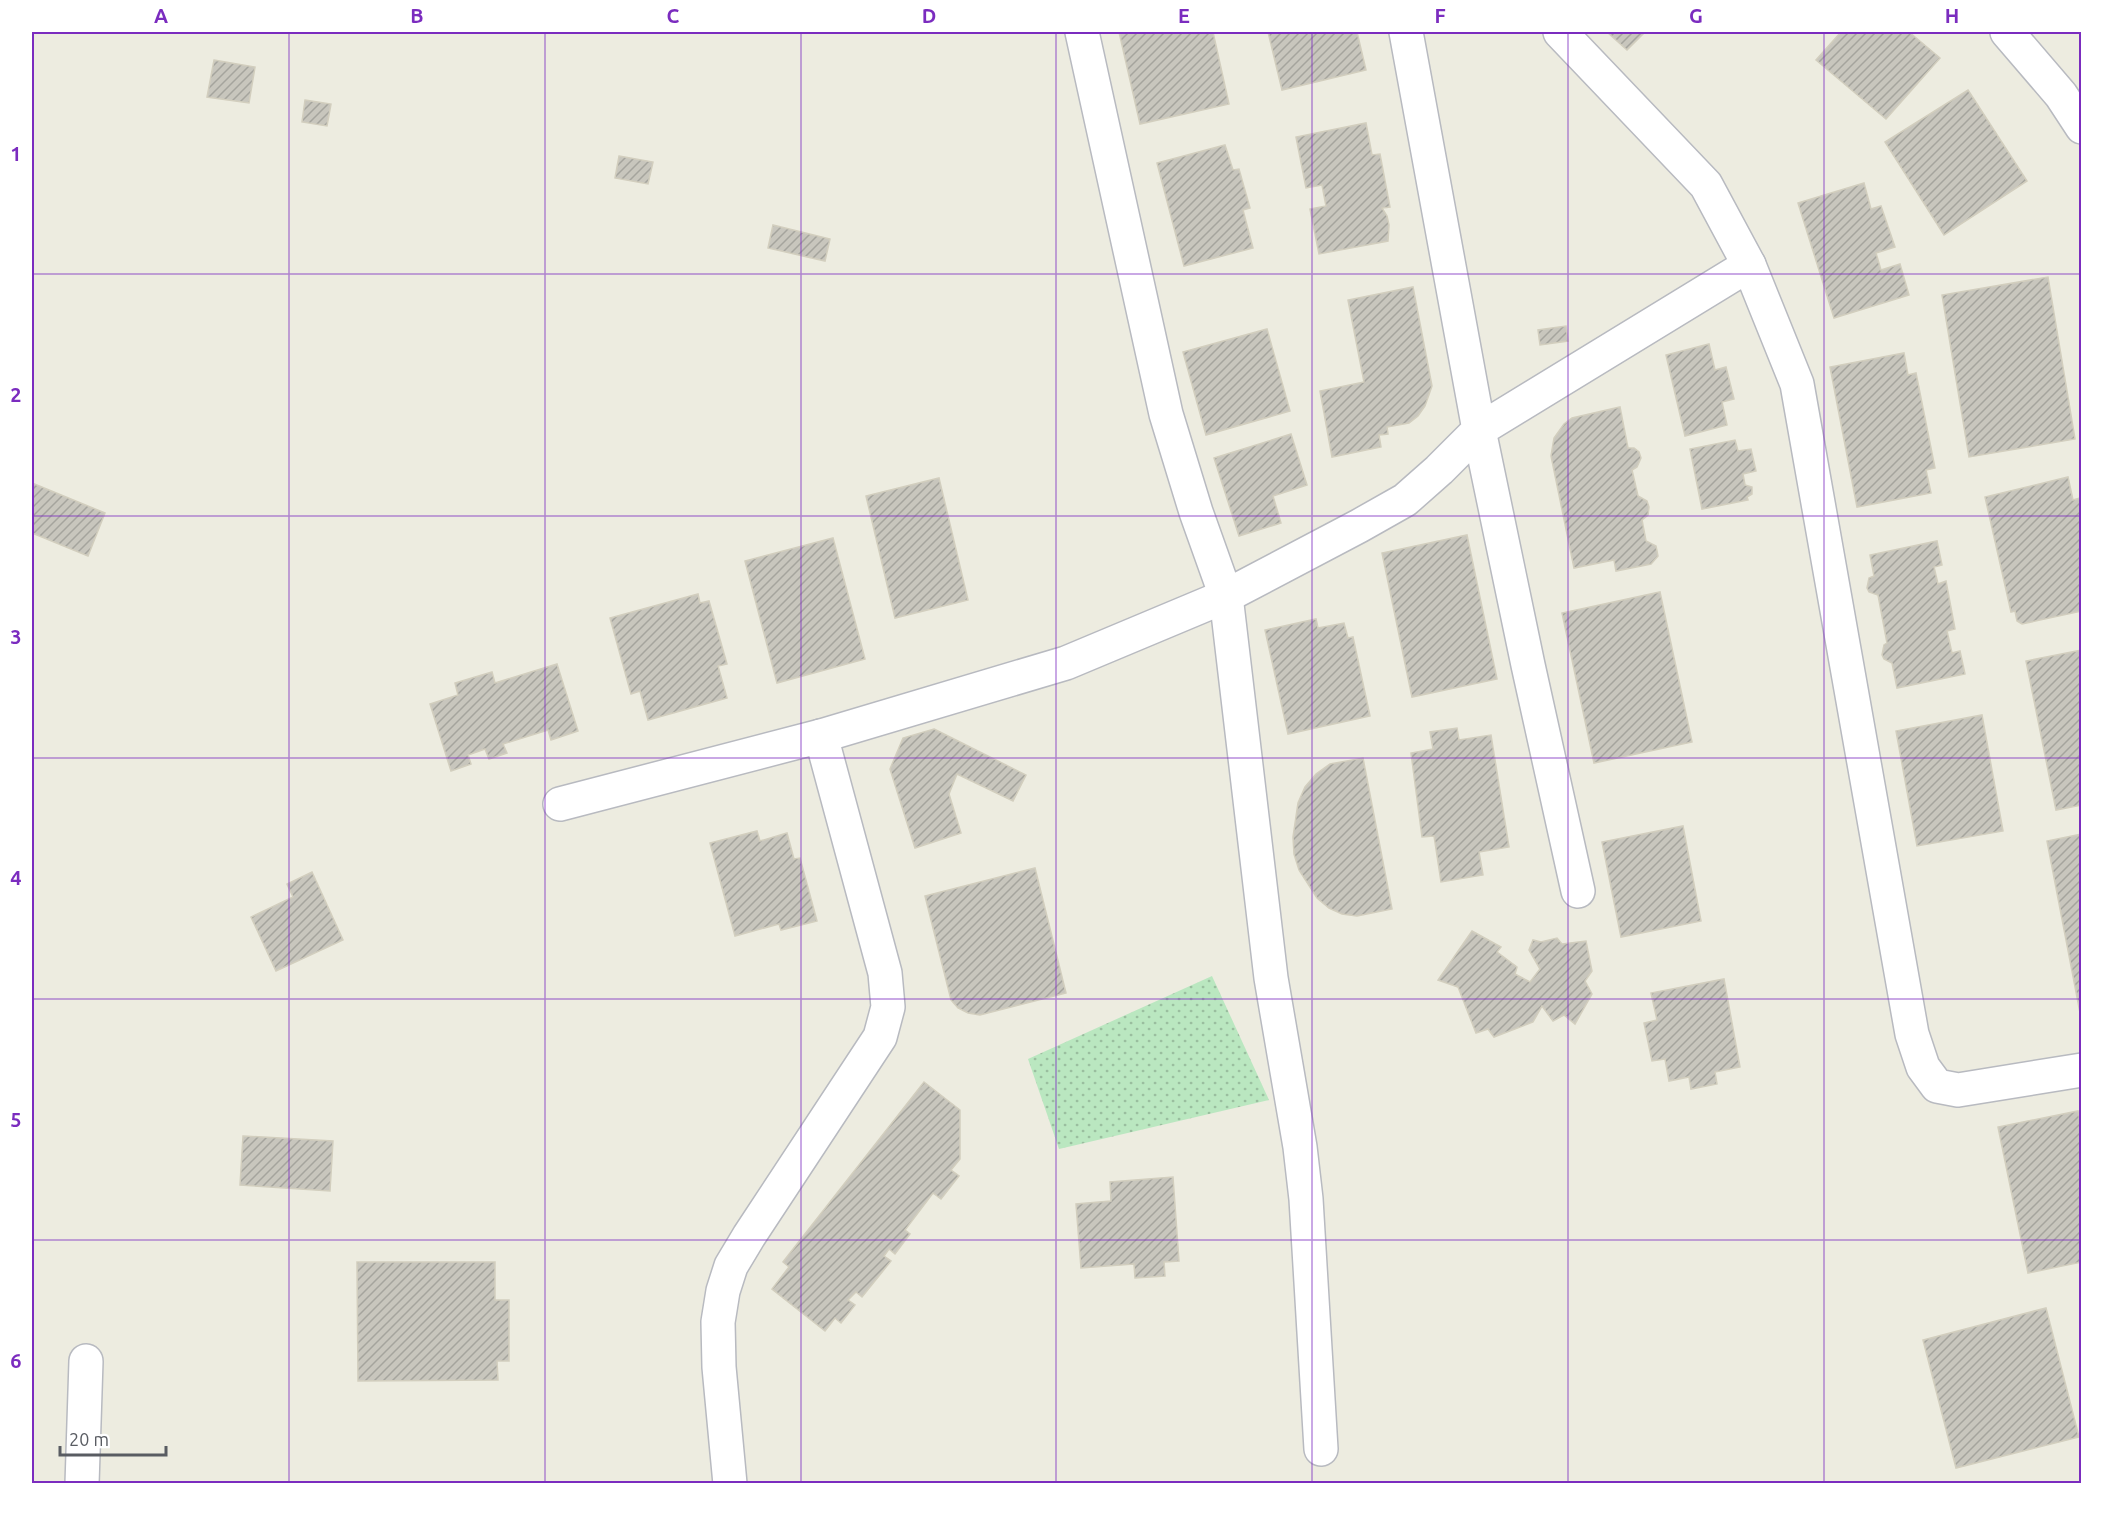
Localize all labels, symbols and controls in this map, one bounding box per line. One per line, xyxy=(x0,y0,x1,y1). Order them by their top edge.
text: A xyxy=(154,4,168,27)
text: B xyxy=(410,4,424,27)
text: C xyxy=(667,4,680,27)
text: D xyxy=(922,4,936,27)
text: E xyxy=(1178,4,1190,27)
text: F xyxy=(1434,4,1446,27)
text: G xyxy=(1689,4,1703,27)
text: H xyxy=(1945,4,1959,27)
text: 1 xyxy=(10,142,22,165)
text: 2 xyxy=(10,383,22,406)
text: 3 xyxy=(10,625,22,648)
text: 4 xyxy=(10,866,22,889)
text: 5 xyxy=(10,1108,22,1131)
text: 6 xyxy=(10,1349,22,1372)
scale bar xyxy=(60,1419,166,1457)
text: 20 m xyxy=(69,1429,109,1449)

